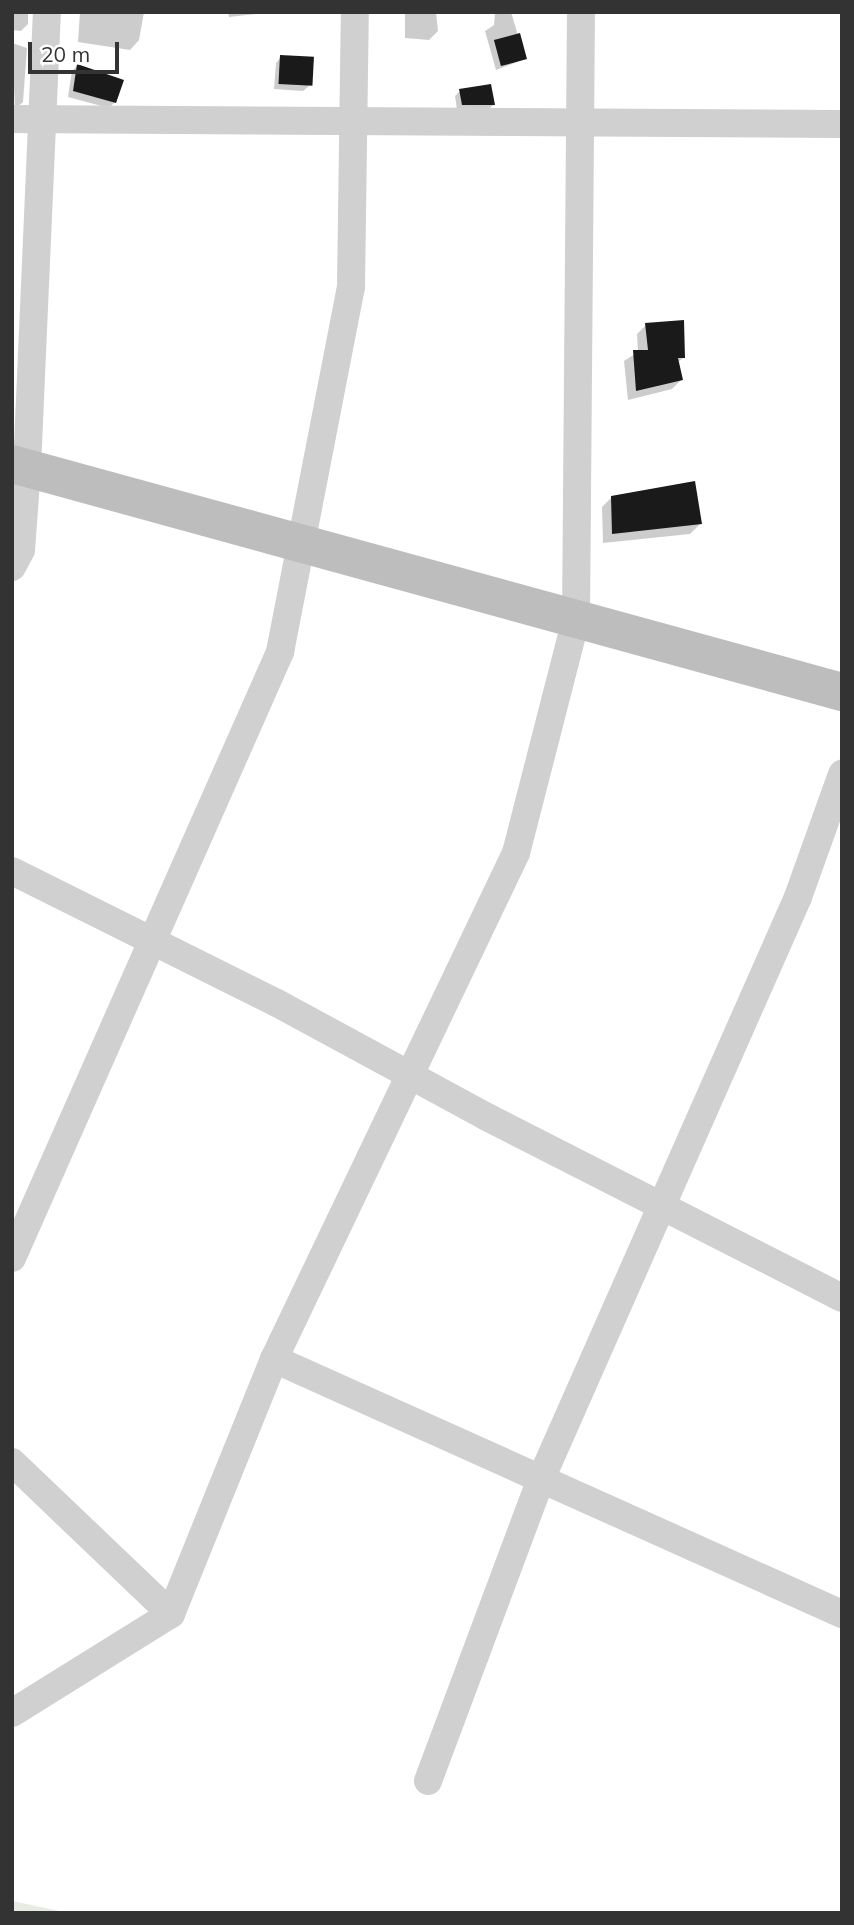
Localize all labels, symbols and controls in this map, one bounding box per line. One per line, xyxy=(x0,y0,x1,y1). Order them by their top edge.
scale bar xyxy=(32,28,122,72)
text: 20 m xyxy=(41,41,90,67)

